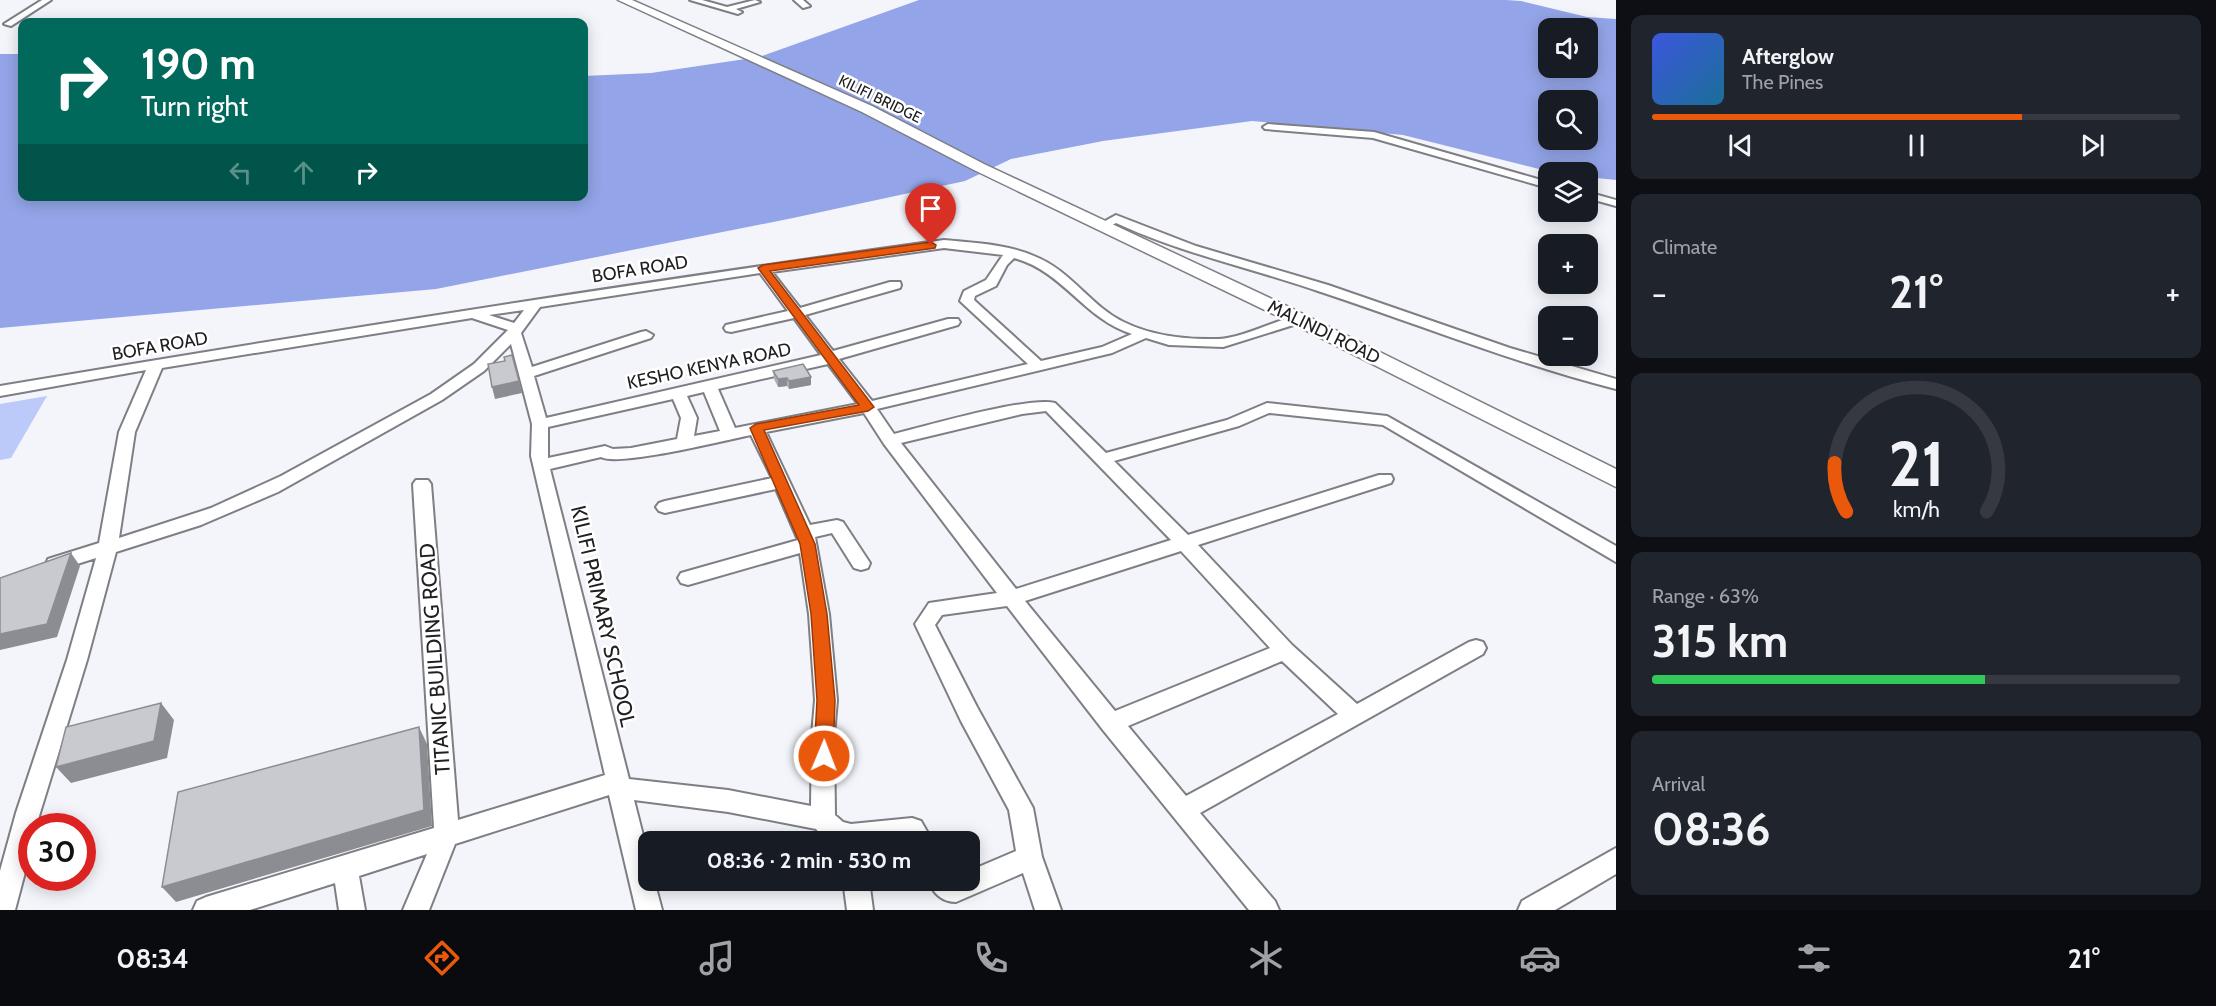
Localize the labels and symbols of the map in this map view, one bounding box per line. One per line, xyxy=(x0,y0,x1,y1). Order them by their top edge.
street label: KILIFI BRIDGE xyxy=(836,71,924,127)
pin xyxy=(905,183,956,245)
street label: BOFA ROAD xyxy=(590,251,690,287)
street label: MALINDI ROAD xyxy=(1264,295,1384,369)
street label: BOFA ROAD xyxy=(110,327,210,365)
street label: KESHO KENYA ROAD xyxy=(625,338,793,394)
street label: KILIFI PRIMARY SCHOOL xyxy=(566,503,641,729)
street label: TITANIC BUILDING ROAD xyxy=(414,542,455,776)
position arrow xyxy=(792,724,856,788)
speed limit sign: 30 xyxy=(18,813,96,891)

